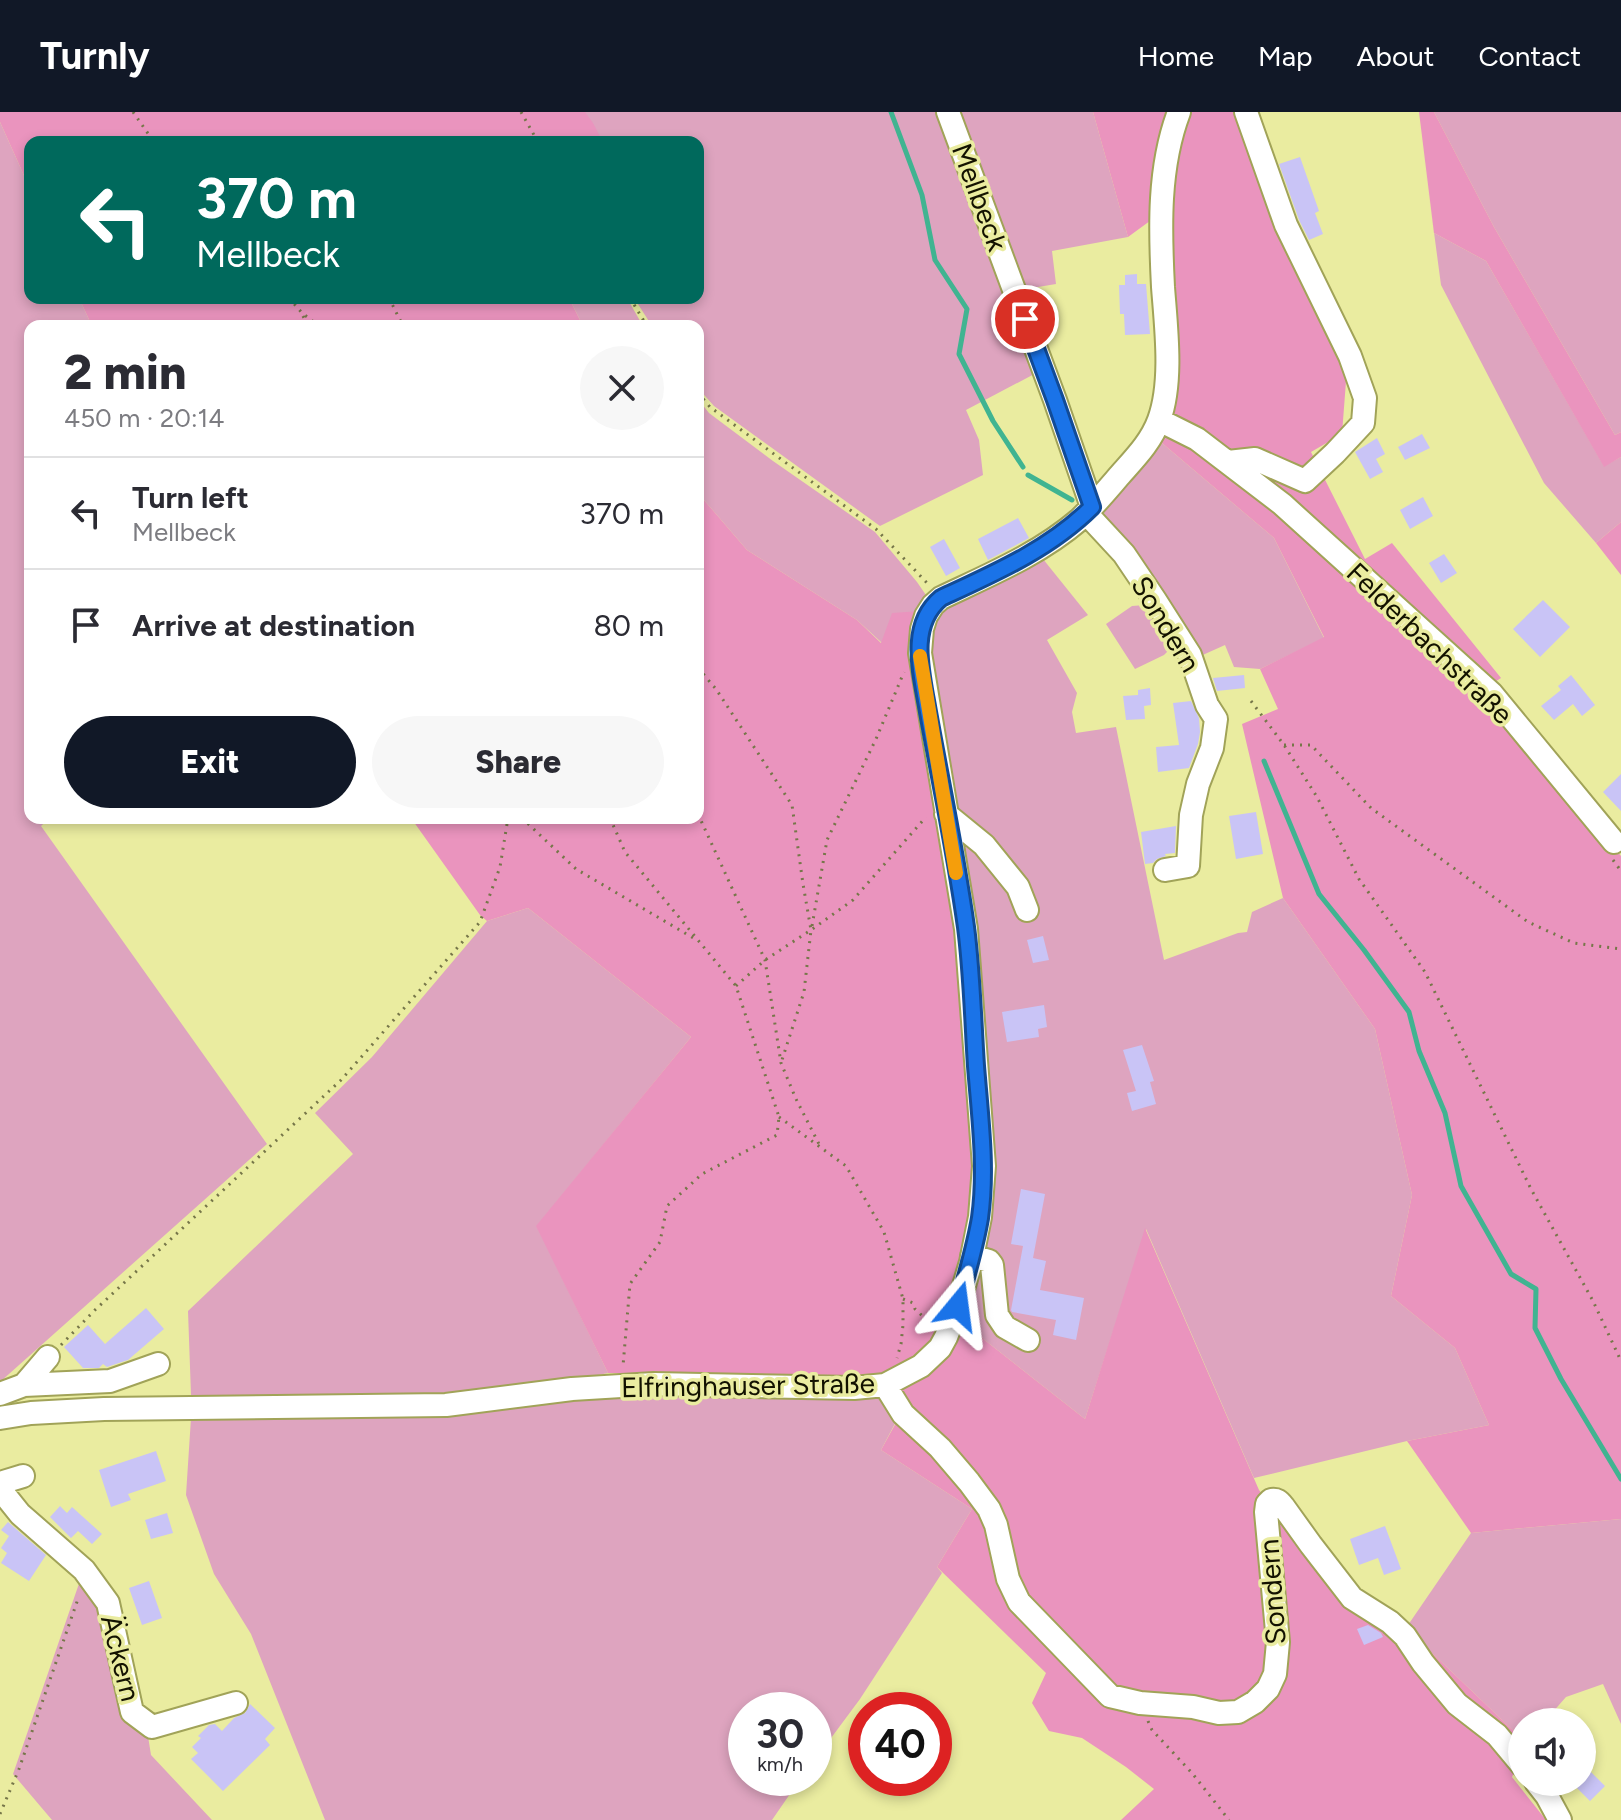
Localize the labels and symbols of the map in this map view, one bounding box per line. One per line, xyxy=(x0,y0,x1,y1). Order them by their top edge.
street label: Mellbeck xyxy=(945,139,1015,256)
pin xyxy=(991,285,1059,353)
street label: Felderbachstraße xyxy=(1340,555,1520,731)
street label: Sondern xyxy=(1124,570,1208,678)
position arrow xyxy=(916,1264,1000,1348)
street label: Elfringhauser Straße xyxy=(621,1366,875,1404)
street label: Sondern xyxy=(1251,1538,1293,1646)
street label: Äckern xyxy=(94,1611,148,1705)
speed limit sign: 40 xyxy=(848,1692,952,1796)

